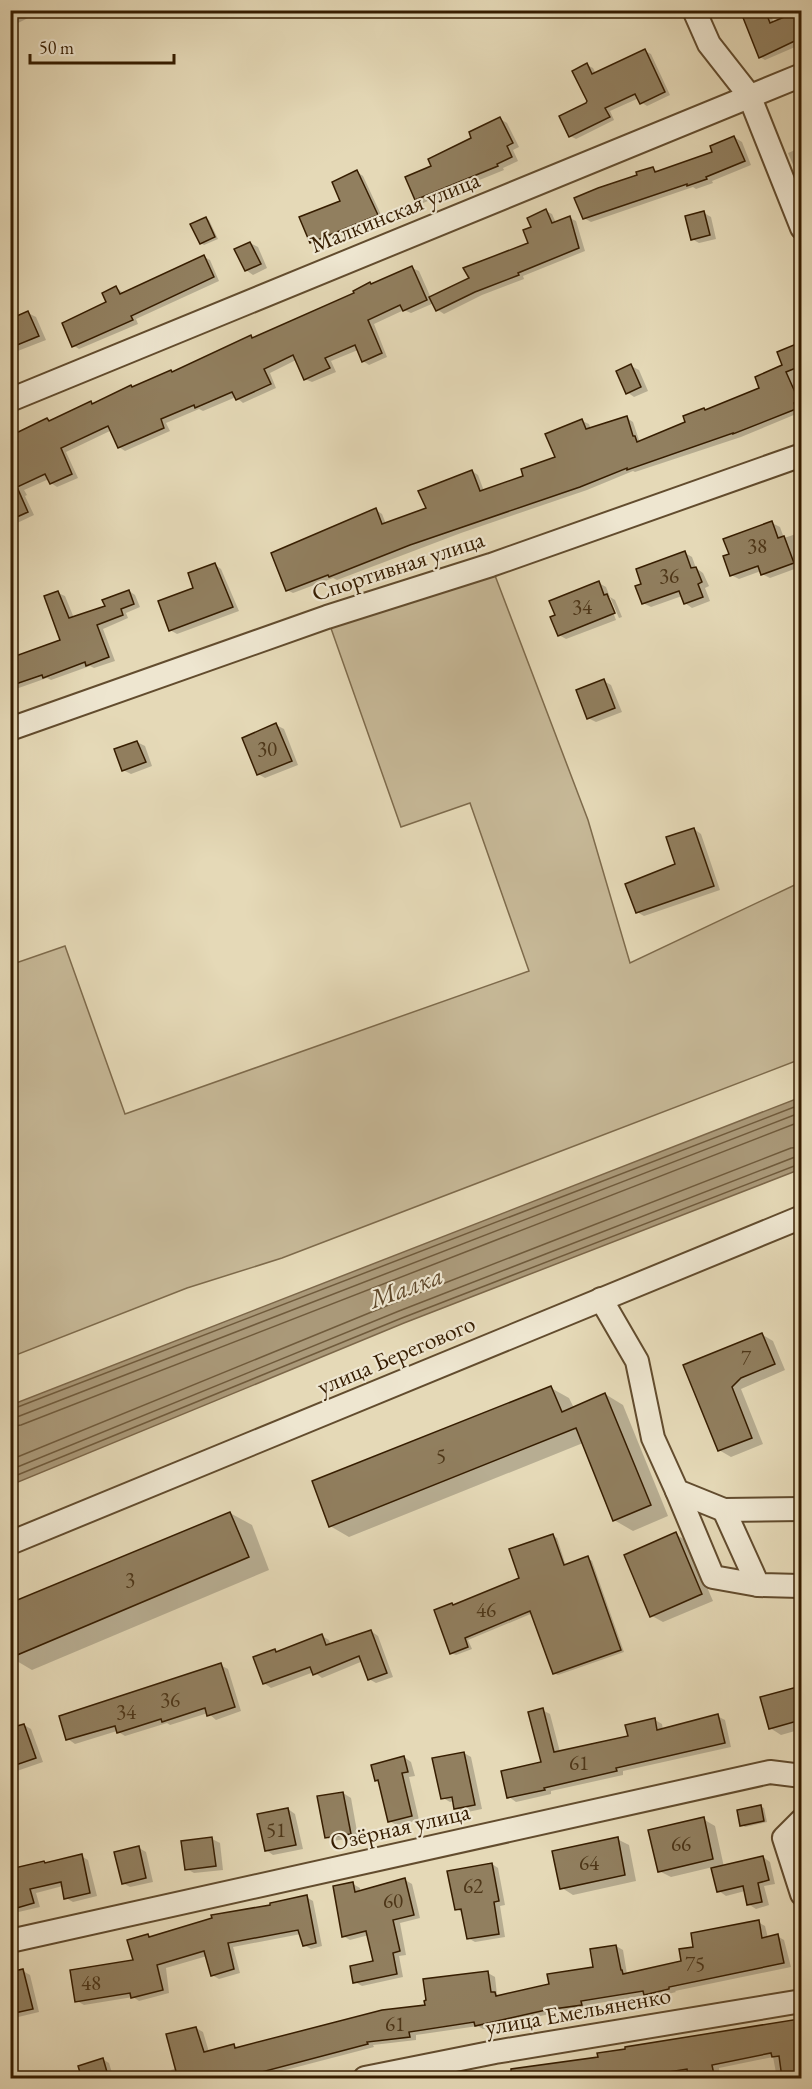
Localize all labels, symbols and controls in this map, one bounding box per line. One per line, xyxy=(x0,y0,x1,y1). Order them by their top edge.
scale bar xyxy=(30,27,174,65)
text: 50 m xyxy=(39,36,74,59)
street label: Малкинская улица xyxy=(305,163,485,260)
street label: Спортивная улица xyxy=(308,523,489,608)
house number: 38 xyxy=(747,532,767,559)
house number: 36 xyxy=(659,562,679,589)
house number: 34 xyxy=(572,593,593,620)
house number: 30 xyxy=(257,735,277,762)
water label: Малка xyxy=(363,1258,448,1317)
street label: улица Берегового xyxy=(312,1307,480,1402)
house number: 7 xyxy=(741,1344,752,1371)
house number: 5 xyxy=(436,1442,446,1469)
house number: 3 xyxy=(125,1566,135,1593)
house number: 46 xyxy=(476,1596,496,1623)
house number: 36 xyxy=(160,1686,180,1713)
house number: 34 xyxy=(116,1698,137,1725)
house number: 61 xyxy=(569,1749,589,1776)
street label: Озёрная улица xyxy=(327,1795,473,1858)
house number: 51 xyxy=(266,1816,286,1843)
house number: 66 xyxy=(671,1830,691,1857)
house number: 64 xyxy=(579,1849,600,1876)
house number: 62 xyxy=(463,1872,483,1899)
house number: 60 xyxy=(383,1887,403,1914)
house number: 75 xyxy=(685,1950,705,1977)
house number: 48 xyxy=(81,1969,101,1996)
street label: улица Емельяненко xyxy=(483,1979,673,2042)
house number: 61 xyxy=(385,2010,405,2037)

